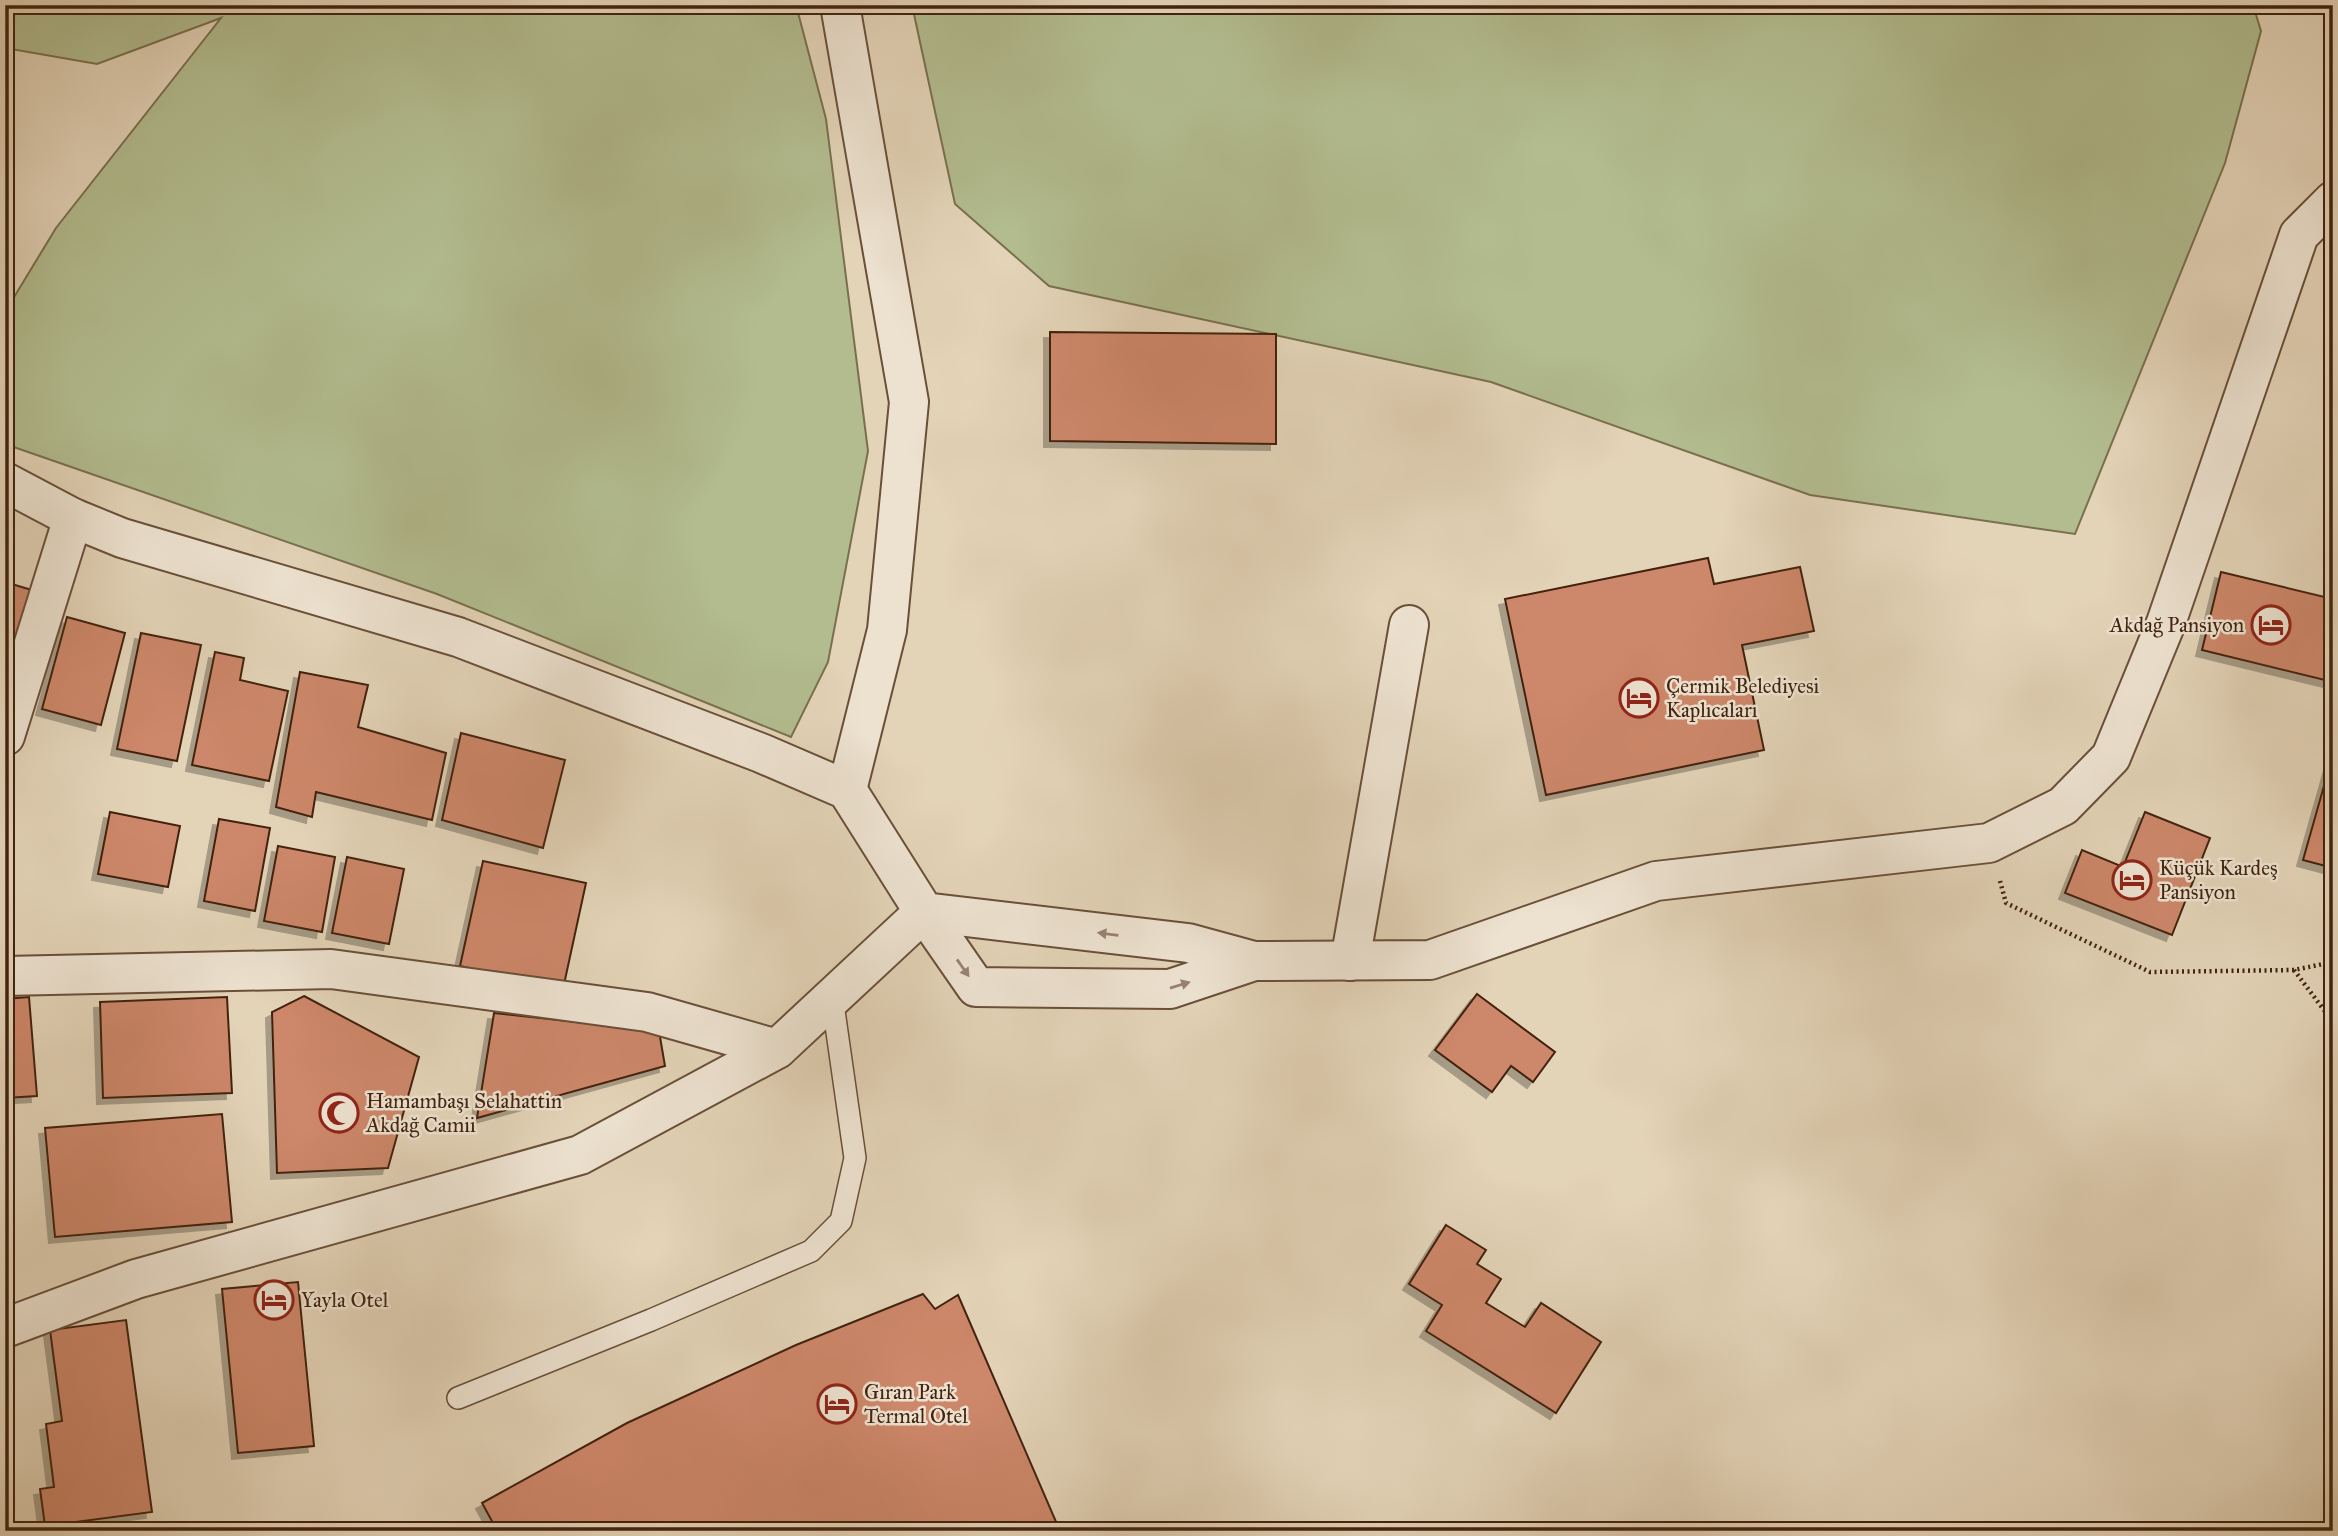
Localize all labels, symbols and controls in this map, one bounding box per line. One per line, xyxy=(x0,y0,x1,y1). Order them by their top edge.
hotel icon: Akdağ Pansiyon xyxy=(2250,604,2292,646)
place label: Akdağ Pansiyon xyxy=(2109,612,2244,638)
place label: Çermik Belediyesi Kaplıcaları xyxy=(1666,673,1820,723)
hotel icon: Çermik Belediyesi Kaplıcaları xyxy=(1618,677,1660,719)
place label: Küçük Kardeş Pansiyon xyxy=(2159,855,2278,905)
hotel icon: Küçük Kardeş Pansiyon xyxy=(2111,859,2153,901)
one-way arrow xyxy=(1097,928,1119,939)
one-way arrow xyxy=(956,959,970,977)
one-way arrow xyxy=(1170,980,1191,990)
place label: Hamambaşı Selahattin Akdağ Camii xyxy=(365,1088,562,1138)
mosque icon: Hamambaşı Selahattin Akdağ Camii xyxy=(318,1092,360,1134)
hotel icon: Yayla Otel xyxy=(253,1279,295,1321)
place label: Yayla Otel xyxy=(301,1287,389,1313)
place label: Gıran Park Termal Otel xyxy=(864,1379,968,1429)
hotel icon: Gıran Park Termal Otel xyxy=(816,1383,858,1425)

